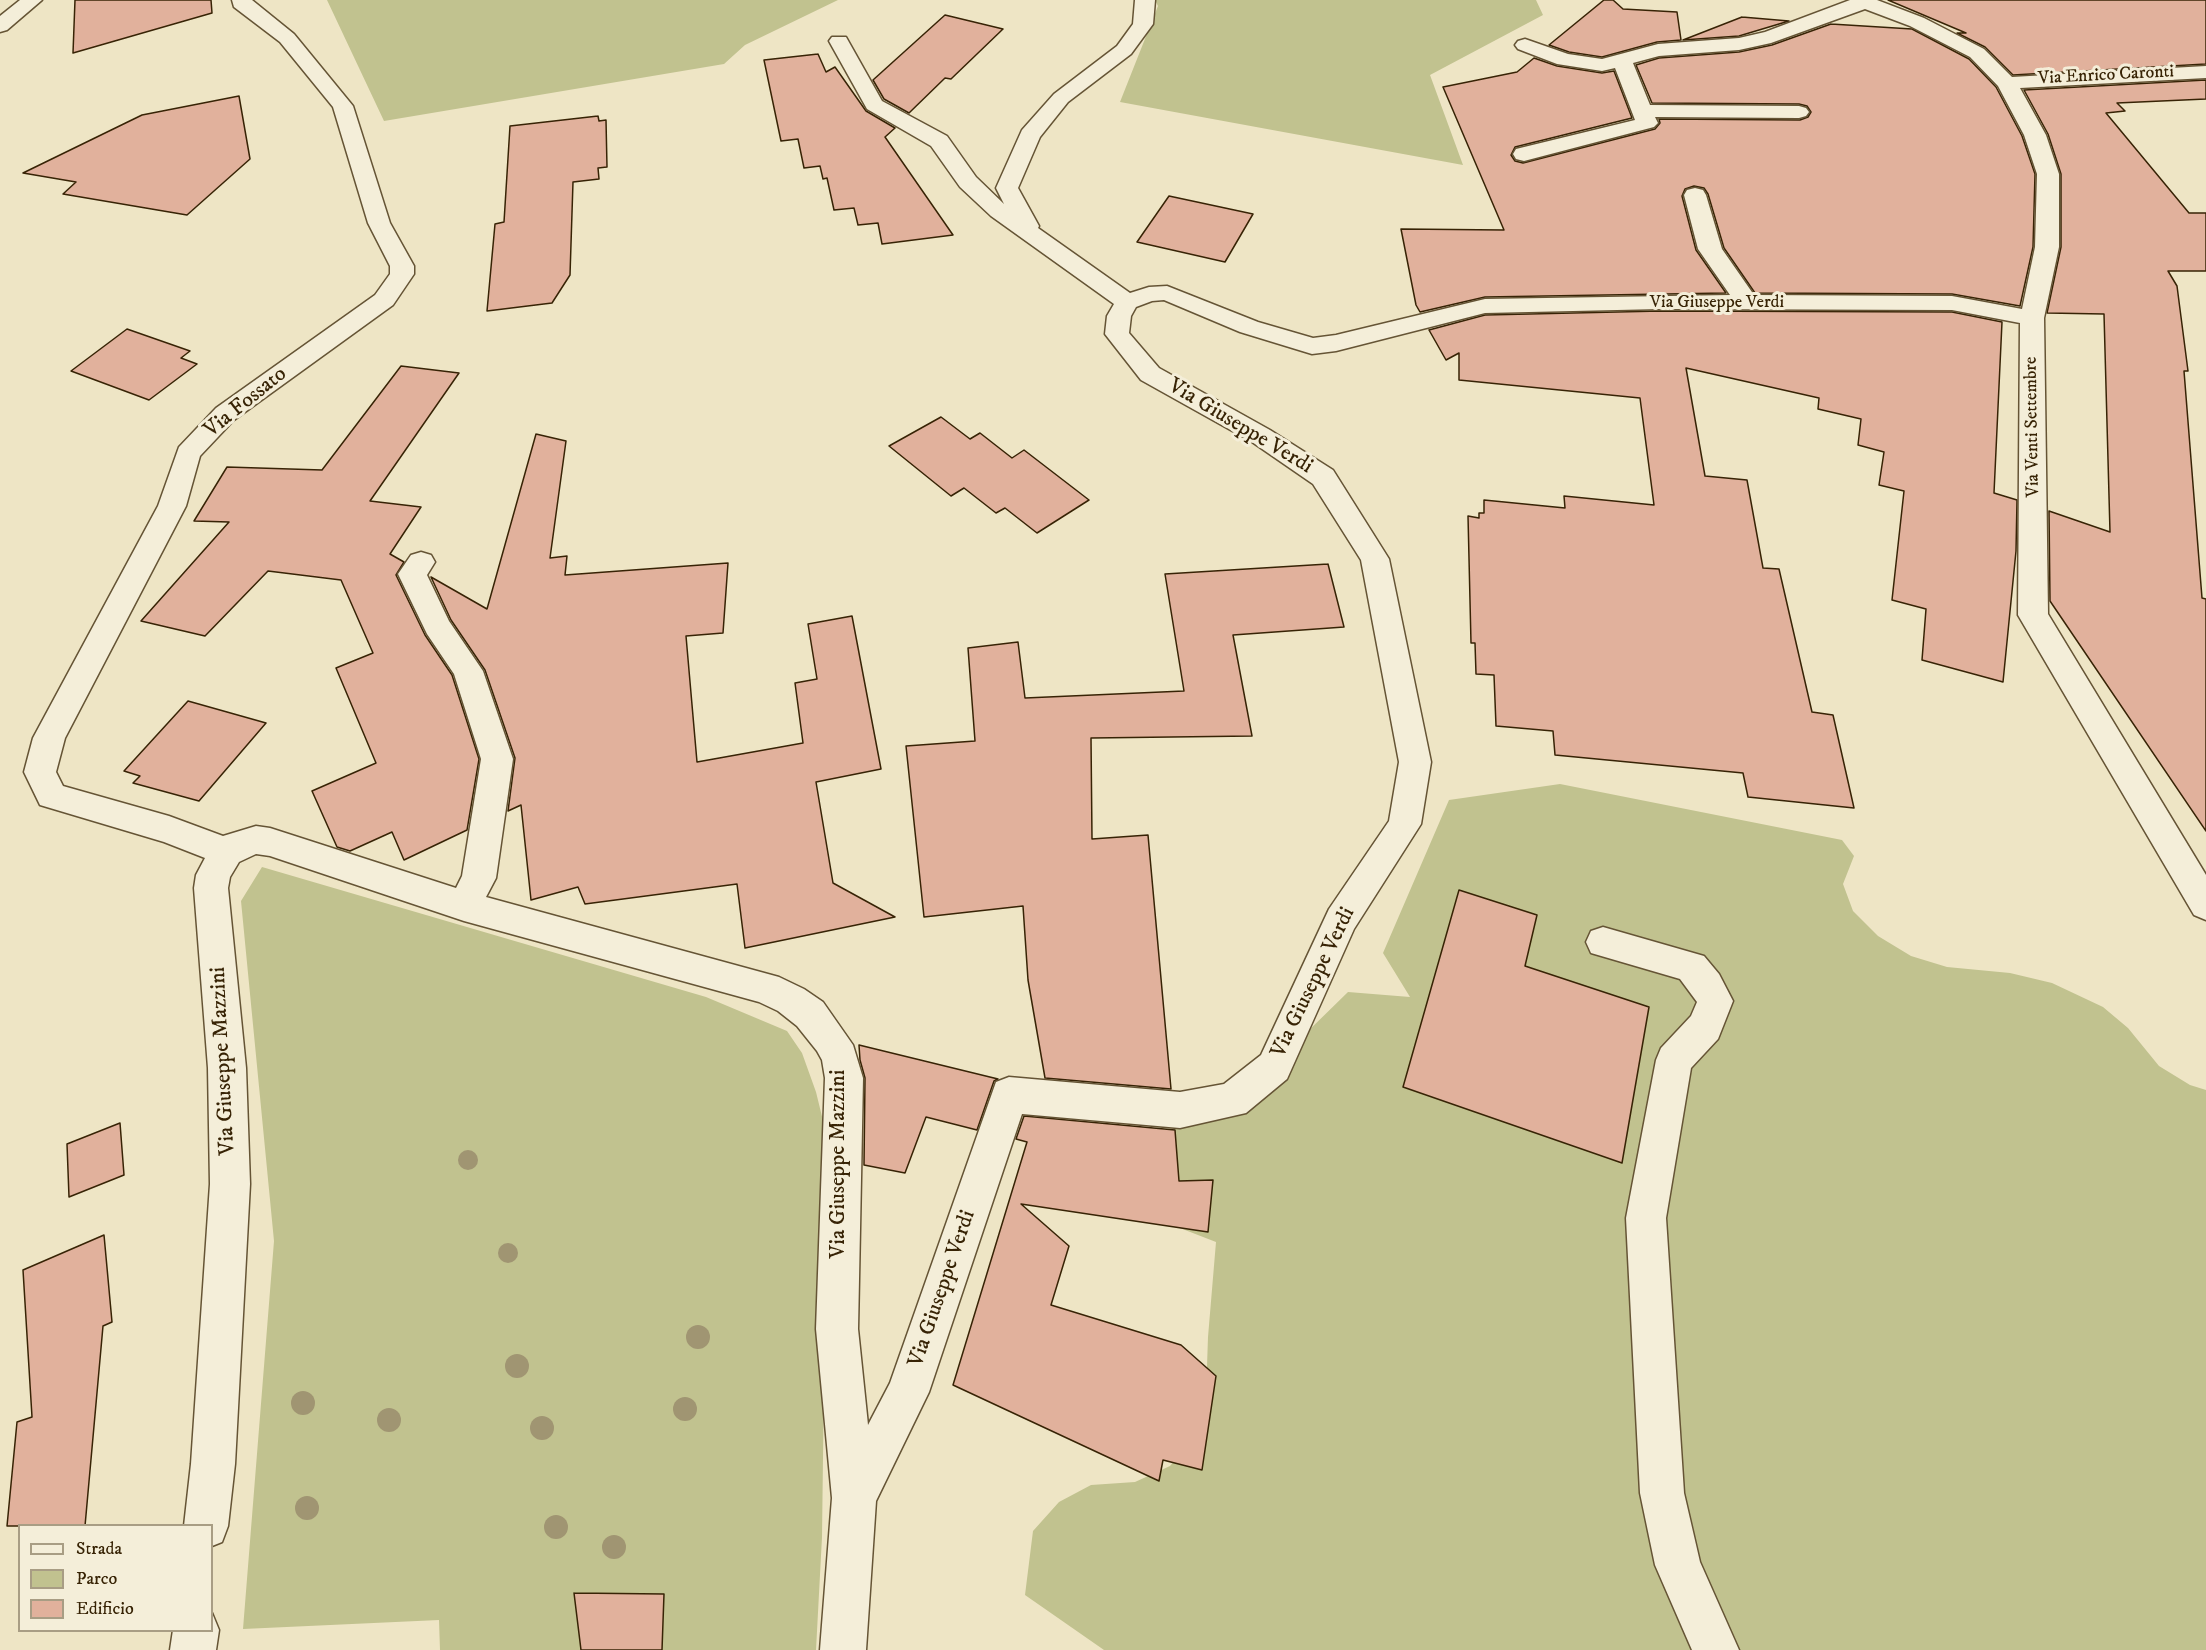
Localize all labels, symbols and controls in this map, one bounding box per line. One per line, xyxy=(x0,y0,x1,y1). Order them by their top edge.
street label: Via Enrico Caronti xyxy=(2038,62,2174,90)
street label: Via Giuseppe Verdi xyxy=(1650,292,1784,314)
street label: Via Venti Settembre xyxy=(2021,356,2045,498)
street label: Via Fossato xyxy=(199,362,293,444)
street label: Via Giuseppe Verdi xyxy=(1163,373,1317,481)
street label: Via Giuseppe Verdi xyxy=(1266,903,1362,1063)
street label: Via Giuseppe Mazzini xyxy=(206,966,242,1156)
street label: Via Giuseppe Mazzini xyxy=(826,1070,852,1258)
street label: Via Giuseppe Verdi xyxy=(904,1207,982,1371)
legend xyxy=(18,1524,213,1632)
text: Strada xyxy=(76,1538,122,1560)
text: Parco xyxy=(76,1568,117,1590)
text: Edificio xyxy=(76,1598,134,1620)

